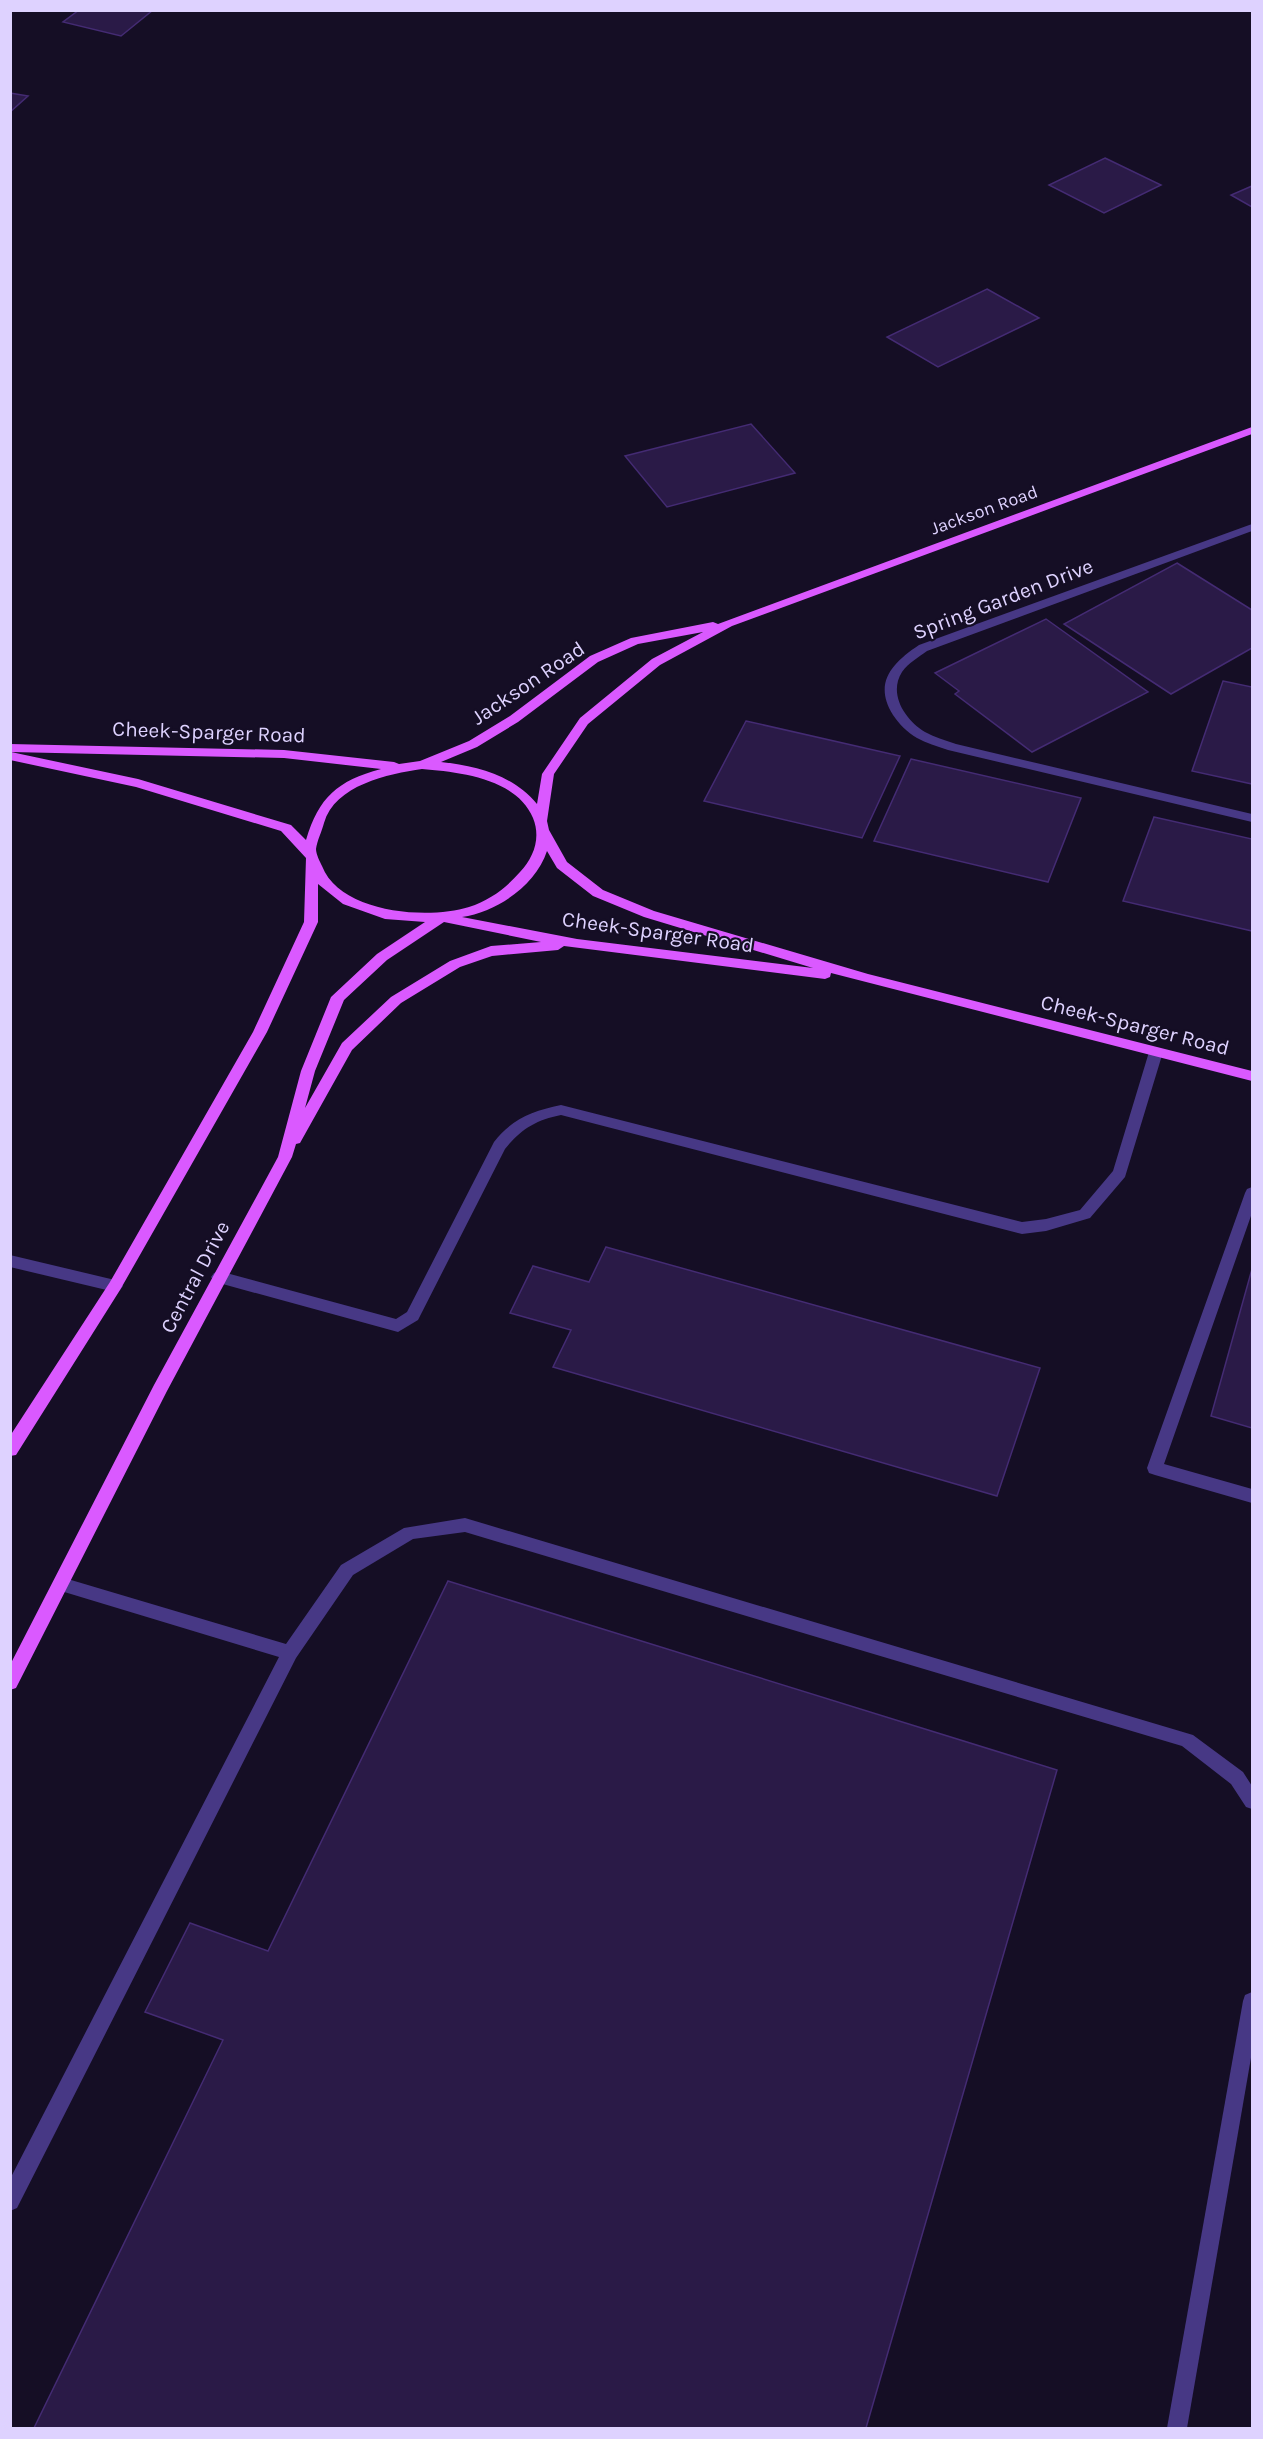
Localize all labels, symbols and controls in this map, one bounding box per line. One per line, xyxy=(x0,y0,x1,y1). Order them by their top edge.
street label: Jackson Road xyxy=(927,480,1041,540)
street label: Spring Garden Drive xyxy=(910,554,1096,644)
street label: Jackson Road xyxy=(467,636,589,730)
street label: Cheek-Sparger Road xyxy=(112,717,306,747)
street label: Cheek-Sparger Road xyxy=(560,907,756,957)
street label: Cheek-Sparger Road xyxy=(1038,990,1232,1060)
street label: Central Drive xyxy=(155,1217,235,1337)

